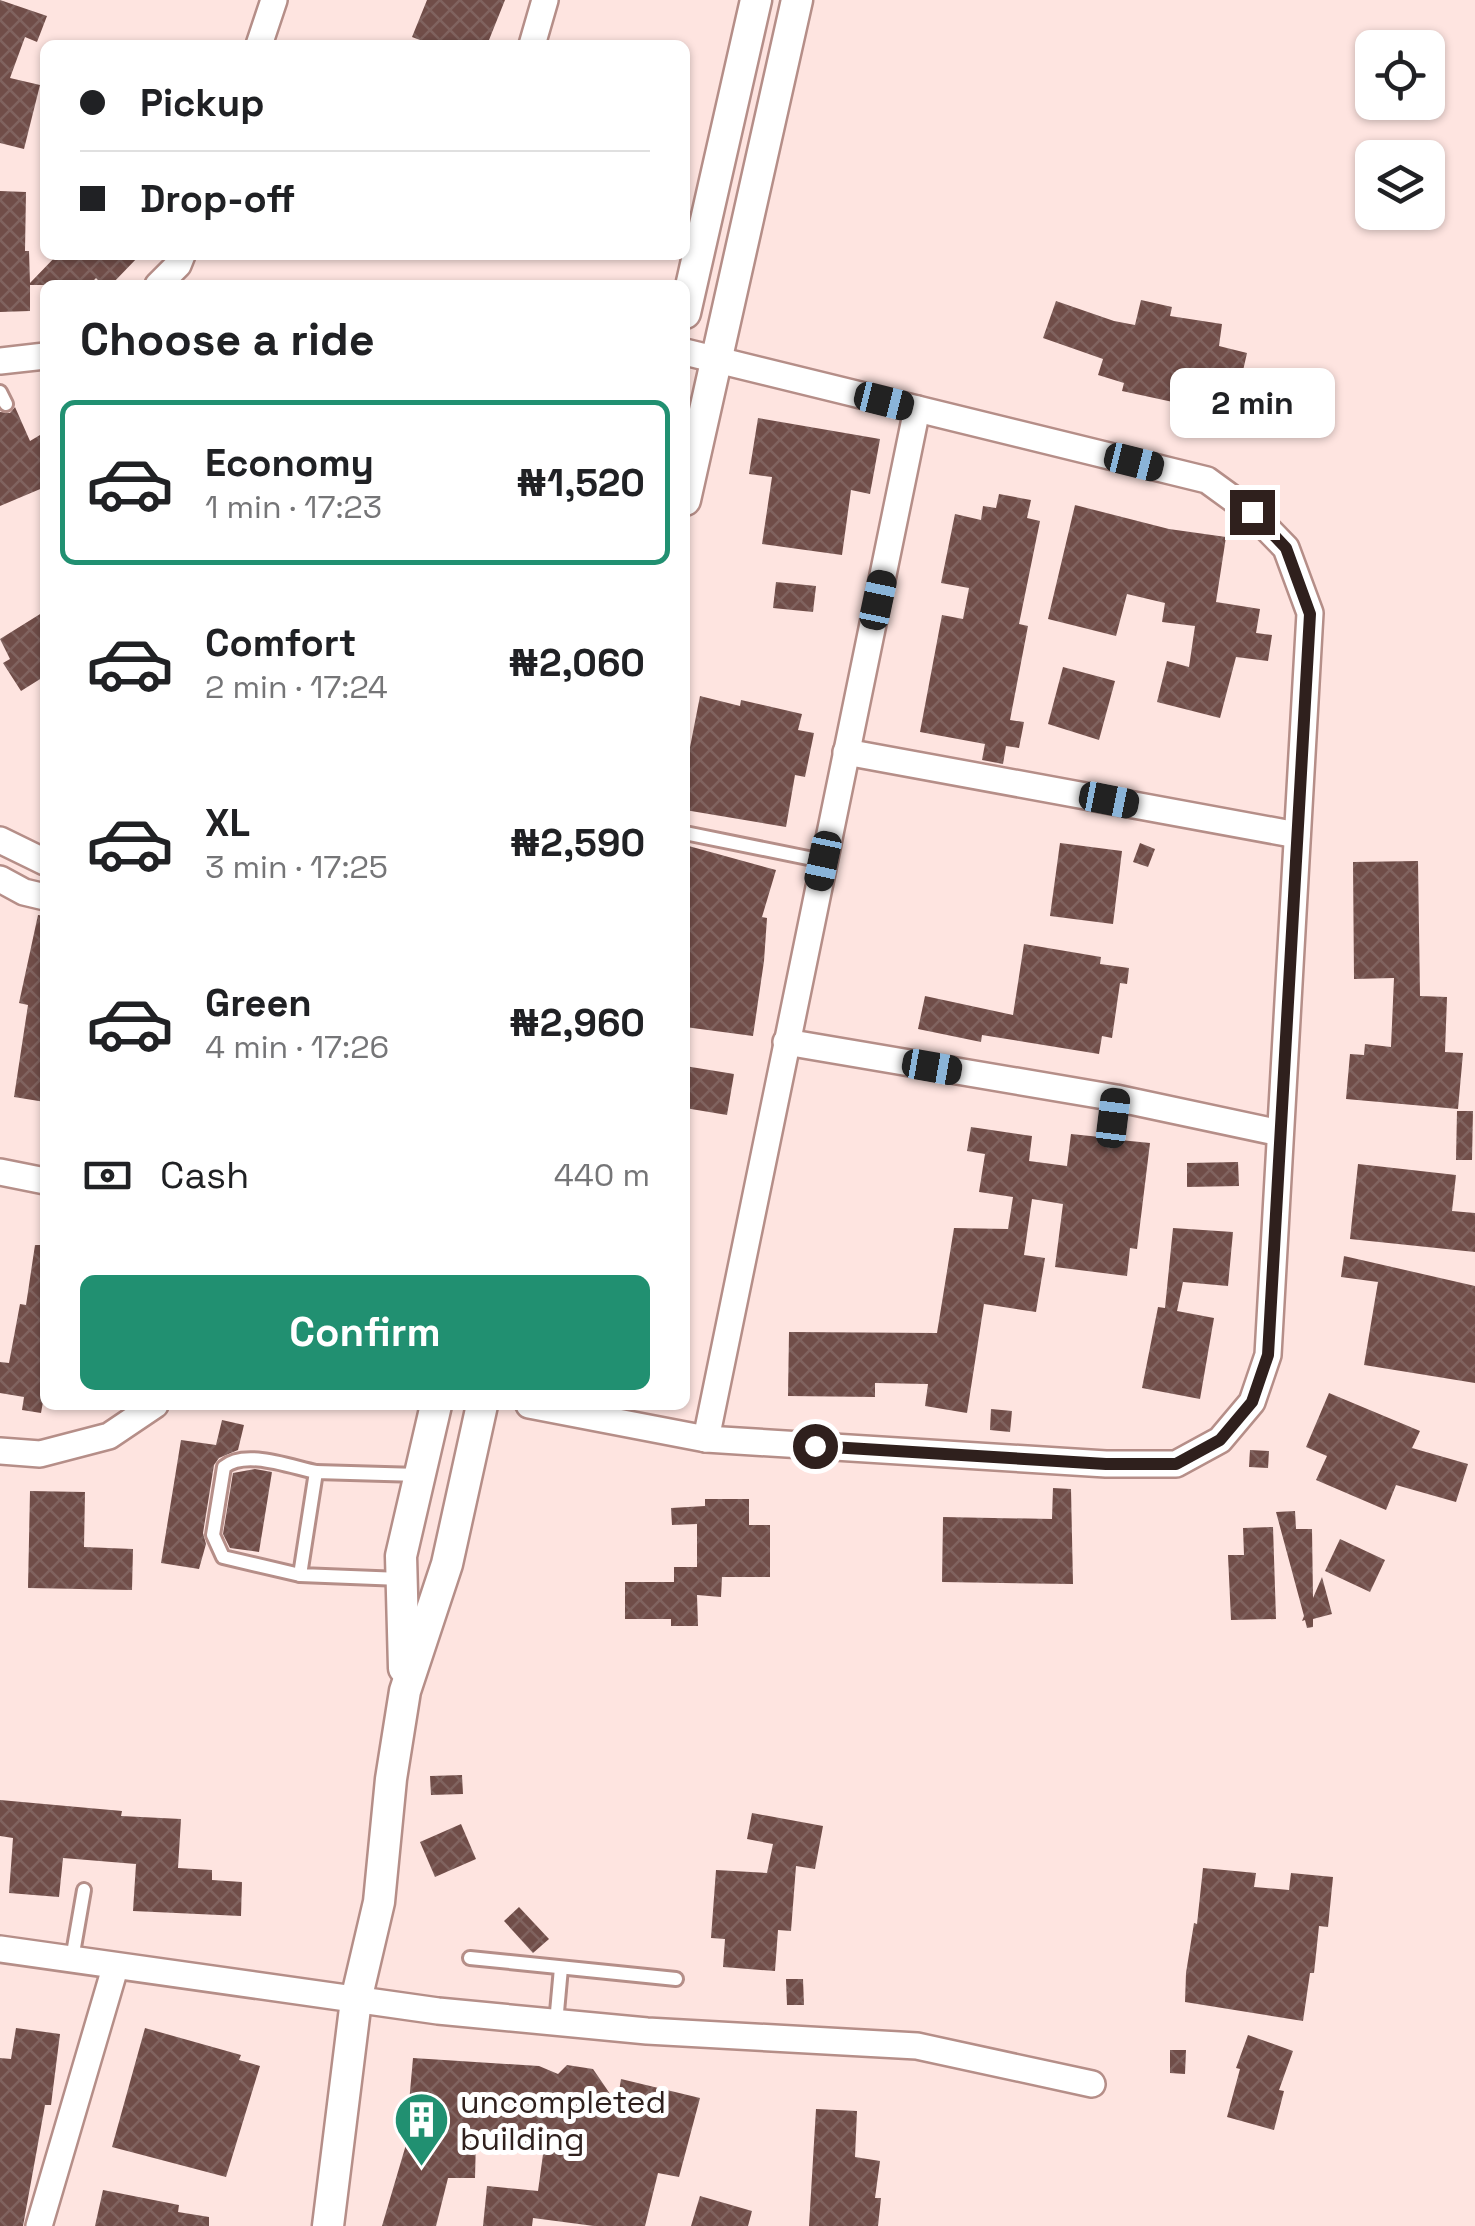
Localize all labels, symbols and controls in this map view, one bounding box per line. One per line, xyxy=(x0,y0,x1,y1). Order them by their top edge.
map controls xyxy=(1355,30,1445,230)
button: locate xyxy=(1355,30,1445,120)
text: Pickup xyxy=(140,79,264,127)
button: layers xyxy=(1355,140,1445,230)
text: Drop-off xyxy=(140,175,295,223)
text: Choose a ride xyxy=(80,311,375,368)
callout: 2 min xyxy=(1170,367,1334,437)
car xyxy=(851,379,917,423)
text: 2 min xyxy=(1211,383,1294,423)
icon: car xyxy=(85,438,175,528)
text: Economy xyxy=(205,439,374,487)
car xyxy=(1101,440,1167,484)
text: ₦1,520 xyxy=(516,459,645,507)
text: 1 min · 17:23 xyxy=(205,487,382,527)
route end xyxy=(1230,490,1275,535)
car xyxy=(857,568,899,632)
icon: car xyxy=(85,618,175,708)
text: Comfort xyxy=(205,619,356,667)
text: ₦2,060 xyxy=(508,639,645,687)
text: 2 min · 17:24 xyxy=(205,667,388,707)
car xyxy=(1077,780,1141,820)
icon: car xyxy=(85,798,175,888)
text: XL xyxy=(205,799,250,847)
text: ₦2,590 xyxy=(510,819,645,867)
car xyxy=(802,829,844,893)
text: 3 min · 17:25 xyxy=(205,847,388,887)
icon: car xyxy=(85,978,175,1068)
text: Green xyxy=(205,979,312,1027)
text: ₦2,960 xyxy=(509,999,645,1047)
text: 4 min · 17:26 xyxy=(205,1027,389,1067)
car xyxy=(900,1047,964,1087)
car xyxy=(1094,1086,1132,1150)
icon: cash xyxy=(80,1148,135,1203)
text: Cash xyxy=(160,1151,249,1199)
text: 440 m xyxy=(554,1155,650,1195)
button: Confirm xyxy=(80,1275,650,1390)
route start xyxy=(793,1424,838,1469)
place label: uncompleted building xyxy=(460,2082,666,2159)
building icon: uncompleted building xyxy=(391,2090,451,2169)

